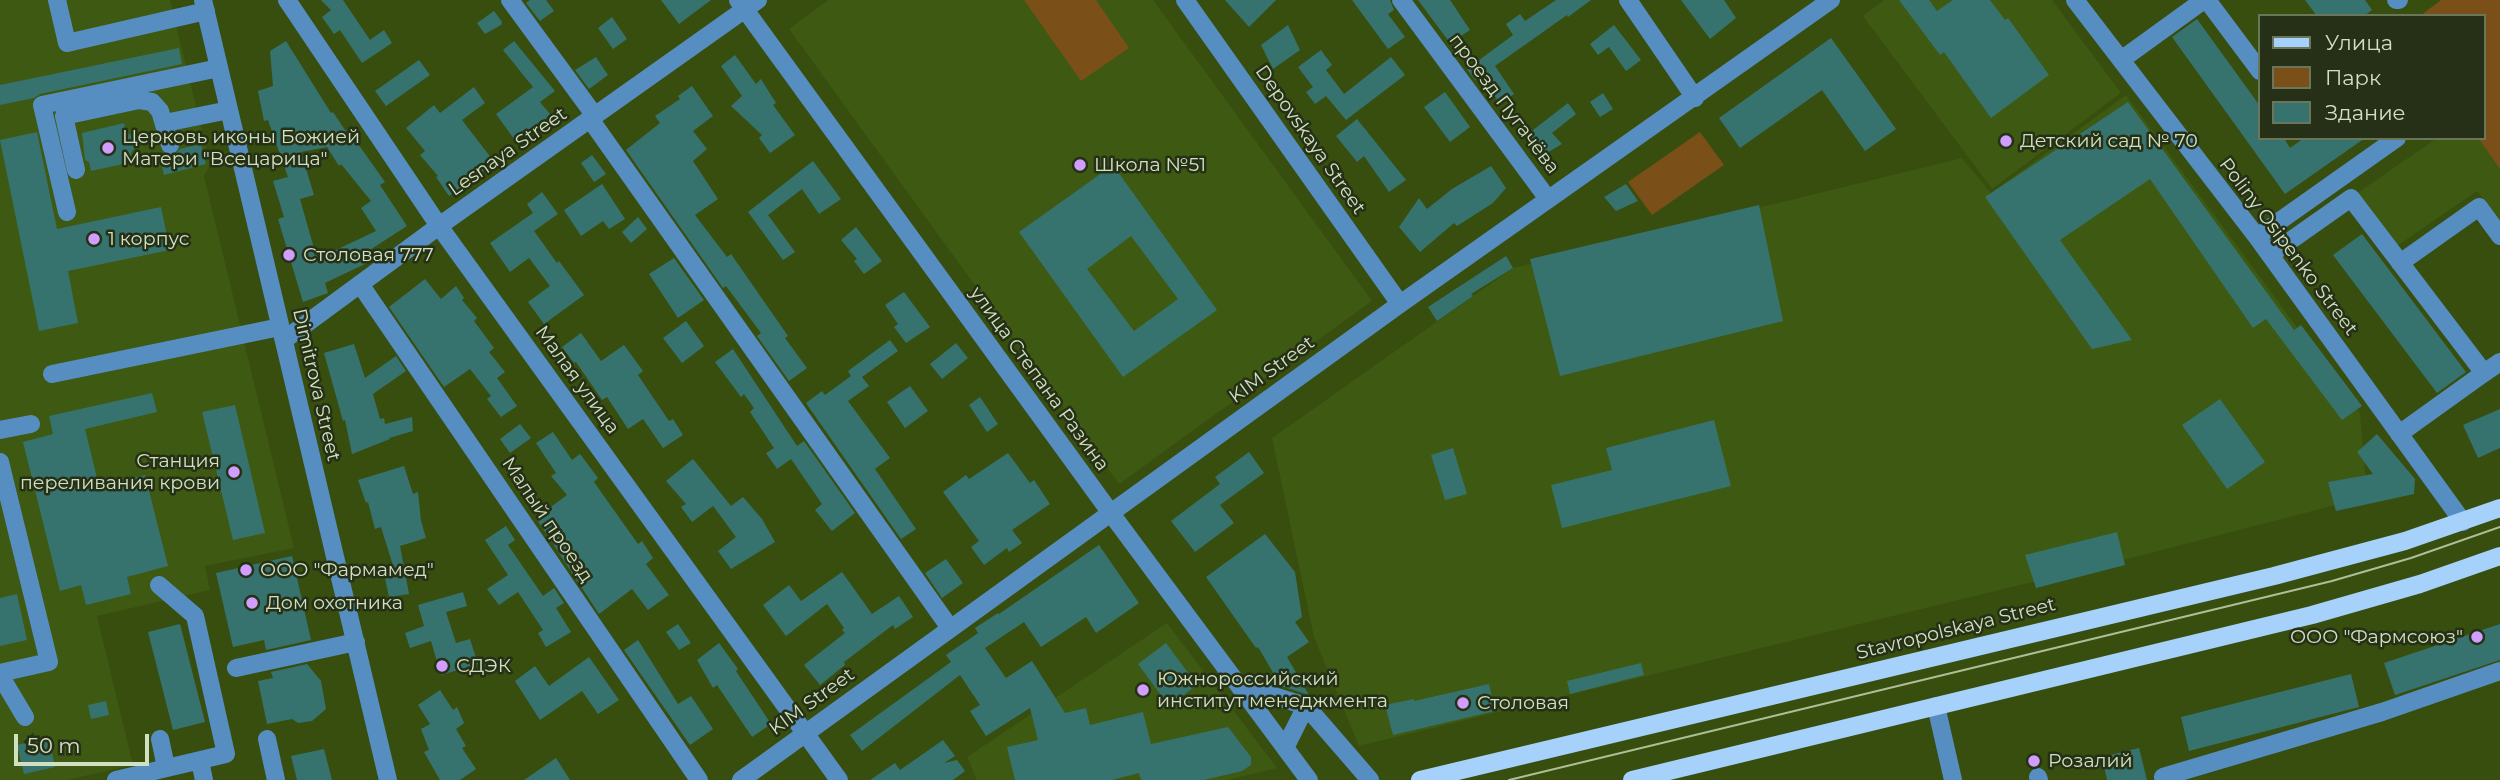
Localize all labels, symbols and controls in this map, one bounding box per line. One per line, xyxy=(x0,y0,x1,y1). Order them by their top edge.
legend xyxy=(2258,14,2486,140)
street label: проезд Пугачёва xyxy=(1444,30,1564,178)
text: Улица xyxy=(2325,30,2393,55)
street label: Depovskaya Street xyxy=(1250,61,1370,219)
text: Парк xyxy=(2325,65,2381,90)
text: Здание xyxy=(2325,100,2406,125)
street label: Lesnaya Street xyxy=(445,103,571,201)
place label: Церковь иконы Божией Матери "Всецарица" xyxy=(122,126,360,170)
place label: Детский сад № 70 xyxy=(2020,130,2198,152)
marker: Детский сад № 70 xyxy=(1998,133,2014,149)
marker: Церковь иконы Божией Матери "Всецарица" xyxy=(100,140,116,156)
place label: Школа №51 xyxy=(1094,154,1206,176)
street label: Poliny Osipenko Street xyxy=(2214,154,2362,340)
marker: Школа №51 xyxy=(1072,157,1088,173)
place label: 1 корпус xyxy=(108,228,189,250)
marker: 1 корпус xyxy=(86,231,102,247)
place label: Столовая 777 xyxy=(303,244,434,266)
marker: Столовая 777 xyxy=(281,247,297,263)
street label: улица Степана Разина xyxy=(965,282,1113,476)
street label: Dimitrova Street xyxy=(287,306,345,464)
street label: Малая улица xyxy=(530,321,624,439)
street label: KIM Street xyxy=(1225,331,1319,409)
place label: Станция переливания крови xyxy=(20,450,220,494)
street label: Малый проезд xyxy=(497,453,597,587)
marker: Станция переливания крови xyxy=(226,464,242,480)
place label: ООО "Фармамед" xyxy=(260,559,434,581)
marker: ООО "Фармамед" xyxy=(238,562,254,578)
place label: Дом охотника xyxy=(266,592,403,614)
street label: Stavropolskaya Street xyxy=(1854,593,2058,665)
marker: Дом охотника xyxy=(244,595,260,611)
place label: ООО "Фармсоюз" xyxy=(2290,626,2463,648)
marker: ООО "Фармсоюз" xyxy=(2469,629,2485,645)
place label: СДЭК xyxy=(456,655,511,677)
marker: СДЭК xyxy=(434,658,450,674)
street label: KIM Street xyxy=(765,663,859,741)
place label: Южнороссийский институт менеджмента xyxy=(1157,668,1388,712)
marker: Южнороссийский институт менеджмента xyxy=(1135,682,1151,698)
place label: Столовая xyxy=(1477,692,1569,714)
marker: Столовая xyxy=(1455,695,1471,711)
scale bar xyxy=(18,720,152,764)
text: 50 m xyxy=(27,733,81,758)
place label: Розалий xyxy=(2048,750,2133,772)
marker: Розалий xyxy=(2026,753,2042,769)

